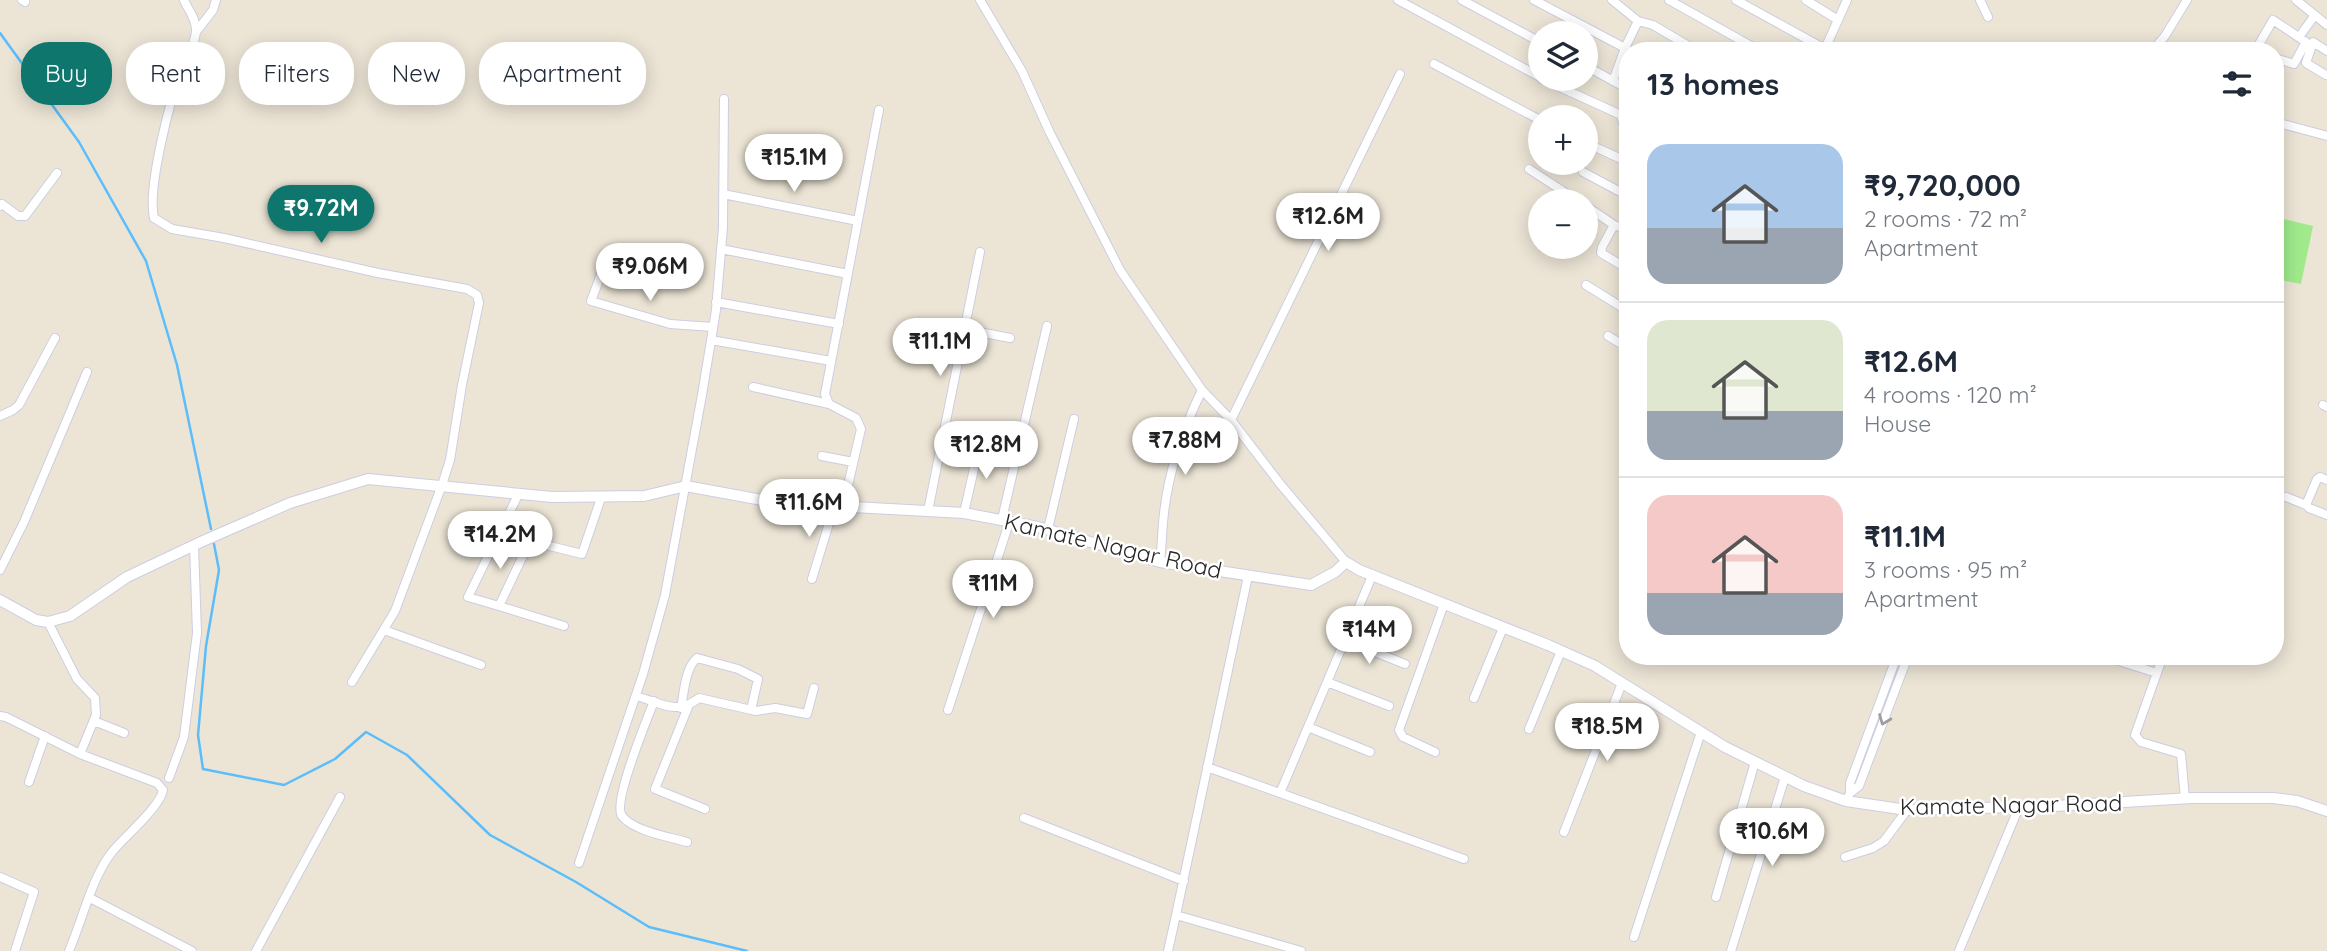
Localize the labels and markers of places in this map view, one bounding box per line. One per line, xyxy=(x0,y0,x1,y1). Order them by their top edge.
pin: ₹15.1M xyxy=(737,134,851,194)
pin: ₹9.72M xyxy=(264,186,378,245)
pin: ₹12.6M xyxy=(1271,194,1385,253)
pin: ₹9.06M xyxy=(593,244,707,303)
pin: ₹11.1M xyxy=(883,318,997,378)
pin: ₹7.88M xyxy=(1128,418,1242,477)
pin: ₹12.8M xyxy=(929,421,1043,481)
pin: ₹11.6M xyxy=(752,480,866,539)
pin: ₹14.2M xyxy=(443,512,557,571)
pin: ₹11M xyxy=(952,560,1034,620)
pin: ₹14M xyxy=(1328,606,1410,666)
pin: ₹18.5M xyxy=(1550,704,1664,763)
pin: ₹10.6M xyxy=(1715,808,1829,868)

